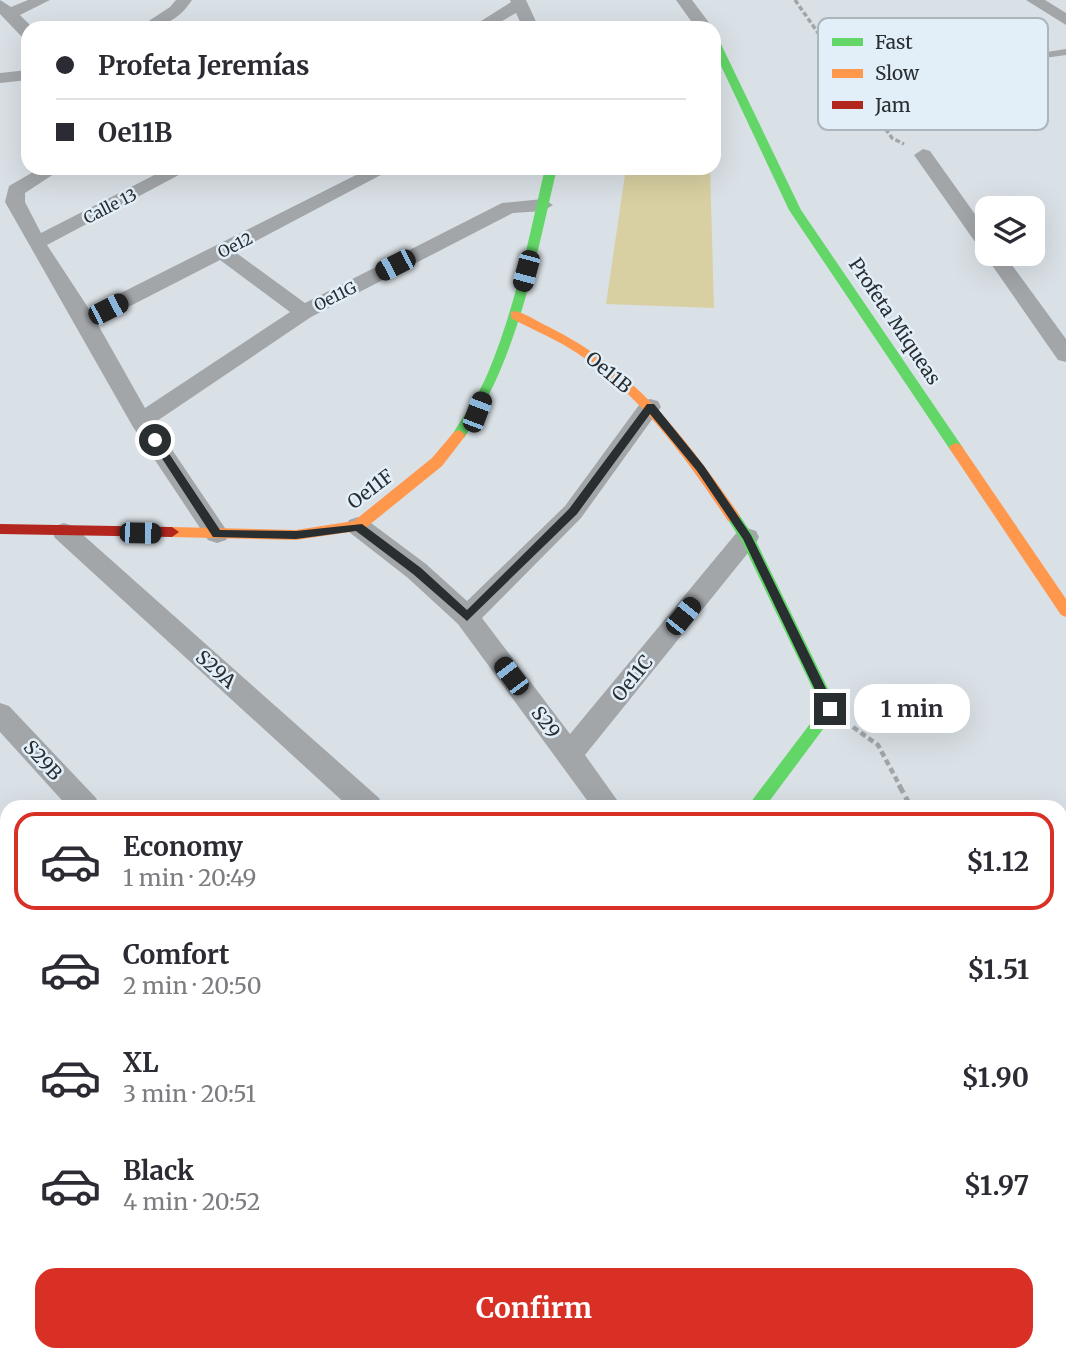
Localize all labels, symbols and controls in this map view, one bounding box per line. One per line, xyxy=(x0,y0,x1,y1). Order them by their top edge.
legend xyxy=(818,18,1048,130)
text: Fast xyxy=(875,30,913,54)
text: Profeta Jeremías xyxy=(98,49,309,82)
text: Slow xyxy=(875,61,920,85)
text: Jam xyxy=(874,93,911,117)
text: Oe11B xyxy=(98,116,172,149)
street label: Calle 13 xyxy=(80,184,140,228)
map controls xyxy=(975,196,1045,266)
button: layers xyxy=(975,196,1045,266)
street label: Oe12 xyxy=(214,228,256,262)
car xyxy=(372,246,419,284)
car xyxy=(511,248,542,294)
street label: Profeta Miqueas xyxy=(844,253,946,389)
street label: Oe11G xyxy=(310,277,360,315)
car xyxy=(85,290,132,328)
street label: Oe11B xyxy=(581,346,637,398)
car xyxy=(460,389,495,435)
route start xyxy=(139,424,171,456)
street label: Oe11F xyxy=(342,464,398,514)
car xyxy=(119,522,162,544)
car xyxy=(662,593,705,639)
street label: S29A xyxy=(191,645,241,694)
street label: Oe11C xyxy=(606,650,658,706)
car xyxy=(490,653,533,699)
callout: 1 min xyxy=(854,684,970,734)
route end xyxy=(814,693,846,725)
text: 1 min xyxy=(881,694,943,723)
street label: S29 xyxy=(526,701,566,743)
street label: S29B xyxy=(19,735,68,785)
icon: car xyxy=(39,830,102,893)
text: Economy xyxy=(123,830,243,863)
text: $1.12 xyxy=(966,845,1029,878)
text: 1 min · 20:49 xyxy=(123,863,257,892)
icon: car xyxy=(39,938,102,1001)
text: Comfort xyxy=(123,938,229,971)
text: $1.51 xyxy=(967,953,1029,986)
text: 2 min · 20:50 xyxy=(123,971,262,1000)
icon: car xyxy=(39,1046,102,1109)
text: XL xyxy=(123,1046,159,1079)
text: $1.90 xyxy=(962,1061,1029,1094)
text: 3 min · 20:51 xyxy=(123,1079,256,1108)
icon: car xyxy=(39,1154,102,1217)
text: Black xyxy=(123,1154,194,1187)
text: $1.97 xyxy=(964,1169,1029,1202)
text: 4 min · 20:52 xyxy=(123,1187,260,1216)
button: Confirm xyxy=(35,1268,1033,1348)

